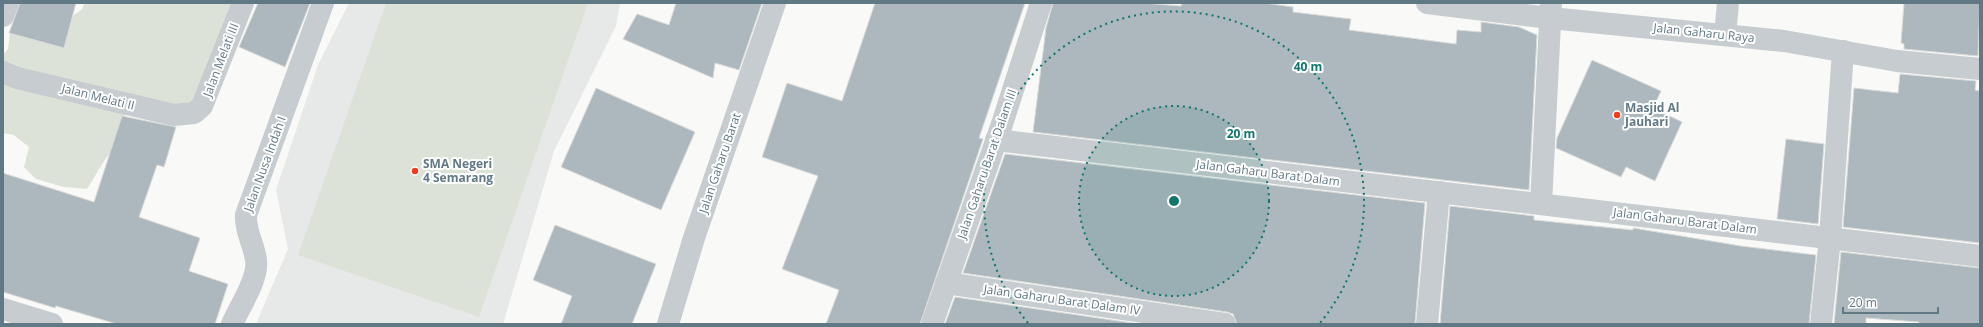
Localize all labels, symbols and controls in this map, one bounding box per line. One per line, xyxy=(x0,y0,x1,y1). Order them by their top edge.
street label: Jalan Gaharu Raya xyxy=(1652,19,1755,46)
street label: Jalan Melati III xyxy=(198,20,242,100)
text: 40 m xyxy=(1294,58,1322,75)
street label: Jalan Melati II xyxy=(59,79,136,114)
street label: Jalan Gaharu Barat Dalam III xyxy=(953,87,1020,242)
place label: Masjid Al Jauhari xyxy=(1624,99,1680,130)
street label: Jalan Gaharu Barat xyxy=(694,110,745,216)
marker: Masjid Al Jauhari xyxy=(1612,110,1622,120)
street label: Jalan Nusa Indah I xyxy=(239,114,290,215)
text: 20 m xyxy=(1227,125,1255,142)
place label: SMA Negeri 4 Semarang xyxy=(423,155,493,186)
street label: Jalan Gaharu Barat Dalam xyxy=(1194,155,1341,190)
marker: SMA Negeri 4 Semarang xyxy=(410,166,420,176)
centre of rings xyxy=(1167,194,1181,208)
street label: Jalan Gaharu Barat Dalam xyxy=(1611,203,1758,238)
street label: Jalan Gaharu Barat Dalam IV xyxy=(982,280,1142,319)
scale bar xyxy=(1843,289,1938,315)
text: 20 m xyxy=(1849,294,1877,311)

